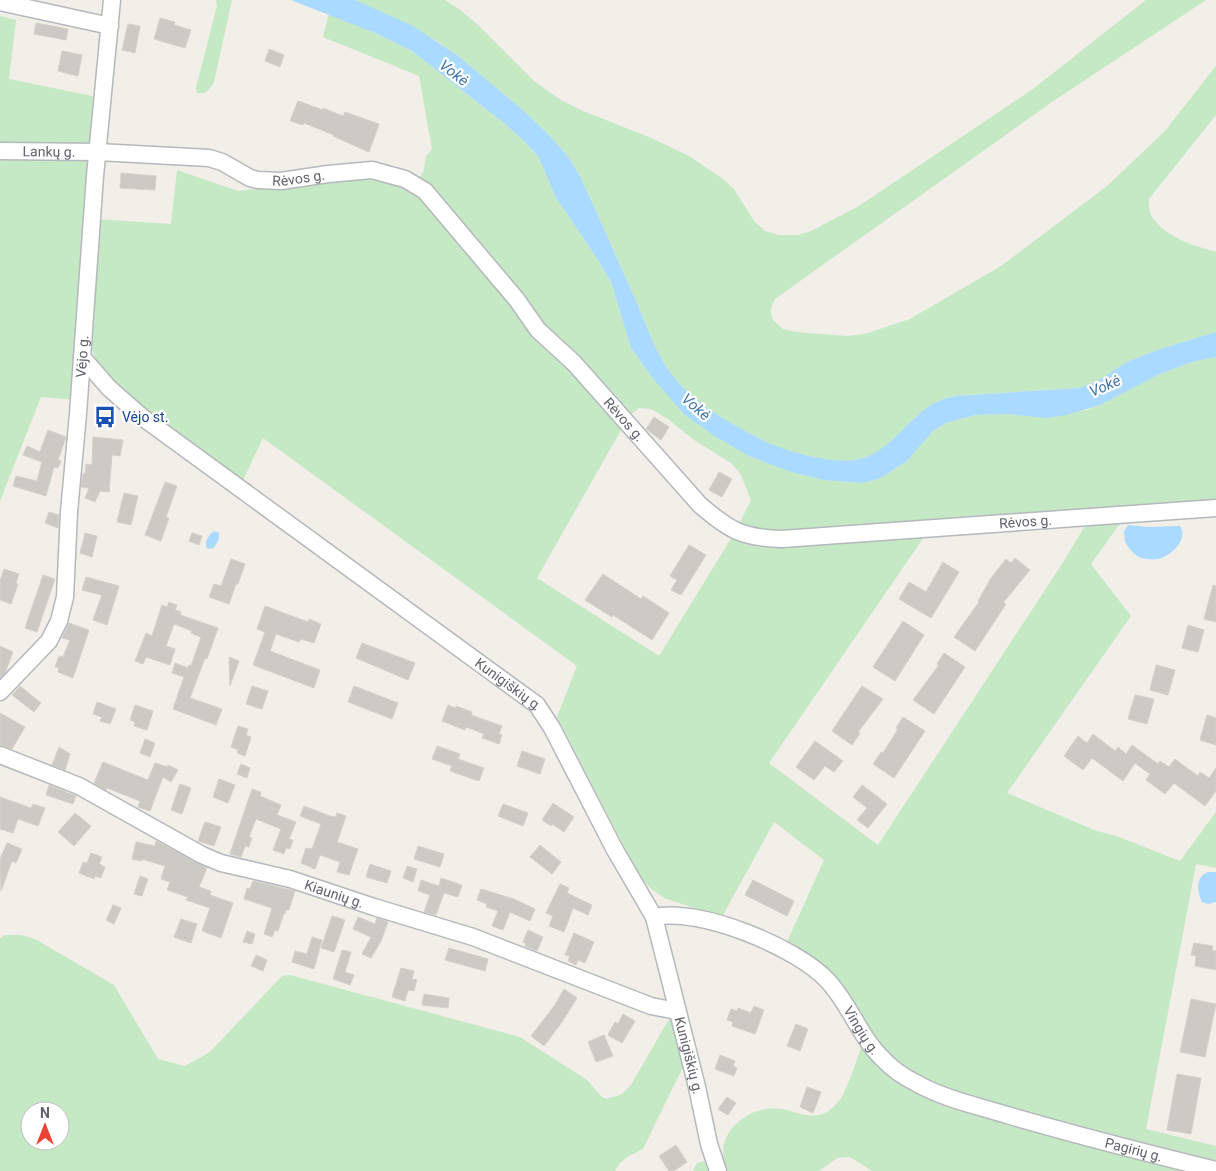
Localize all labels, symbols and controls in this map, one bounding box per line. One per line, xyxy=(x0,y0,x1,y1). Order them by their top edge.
water label: Vokė xyxy=(436,56,472,90)
street label: Lankų g. xyxy=(23,143,75,160)
street label: Rėvos g. xyxy=(272,167,326,189)
street label: Vėjo g. xyxy=(73,335,92,378)
water label: Vokė xyxy=(1087,371,1124,401)
water label: Vokė xyxy=(678,390,714,425)
street label: Rėvos g. xyxy=(600,394,648,445)
bus stop icon: Vėjo st. xyxy=(92,404,118,430)
place label: Vėjo st. xyxy=(122,409,168,425)
street label: Rėvos g. xyxy=(999,512,1053,531)
street label: Kunigiškių g. xyxy=(472,655,546,713)
street label: Kiaunių g. xyxy=(303,876,366,911)
street label: Vingių g. xyxy=(840,1003,883,1058)
street label: Kunigiškių g. xyxy=(672,1015,706,1096)
north arrow xyxy=(20,1101,70,1151)
text: N xyxy=(40,1105,50,1121)
street label: Pagirių g. xyxy=(1103,1134,1164,1164)

